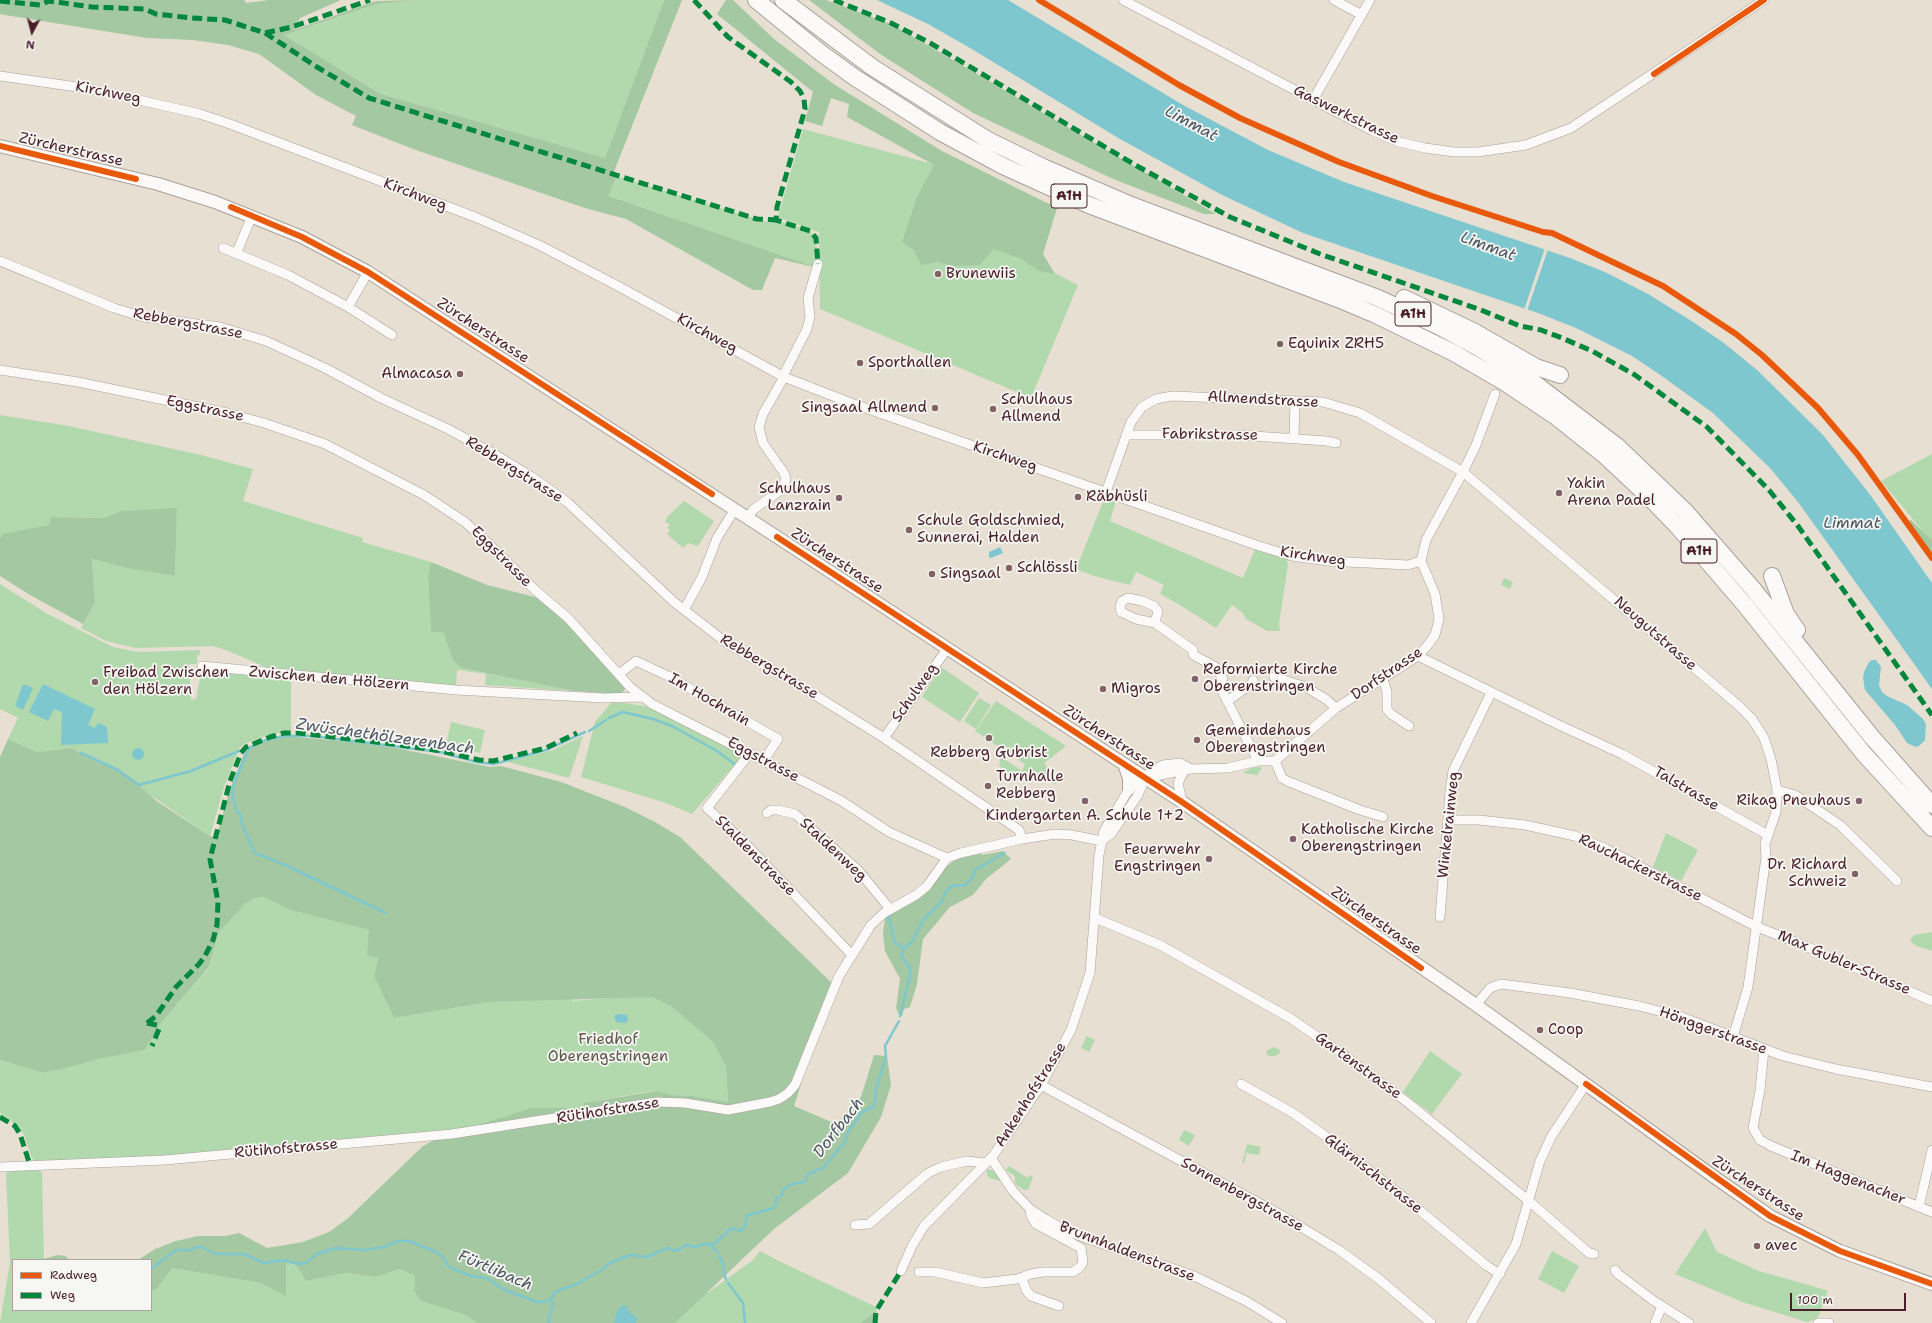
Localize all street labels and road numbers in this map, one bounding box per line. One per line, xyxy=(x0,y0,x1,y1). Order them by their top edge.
street label: Kirchweg xyxy=(74,78,142,108)
street label: Gaswerkstrasse xyxy=(1290,82,1402,148)
street label: Zürcherstrasse xyxy=(17,129,125,171)
street label: Kirchweg xyxy=(381,175,449,215)
road number: A1H xyxy=(1051,184,1087,208)
street label: Zürcherstrasse xyxy=(433,294,533,368)
road number: A1H xyxy=(1395,302,1431,326)
street label: Rebbergstrasse xyxy=(132,305,244,343)
street label: Kirchweg xyxy=(674,310,740,358)
street label: Allmendstrasse xyxy=(1207,388,1319,412)
street label: Eggstrasse xyxy=(165,392,245,426)
street label: Fabrikstrasse xyxy=(1162,425,1258,445)
street label: Rebbergstrasse xyxy=(462,433,566,507)
street label: Kirchweg xyxy=(971,438,1039,476)
street label: Eggstrasse xyxy=(467,523,535,591)
street label: Zürcherstrasse xyxy=(787,524,887,598)
road number: A1H xyxy=(1681,539,1717,563)
street label: Kirchweg xyxy=(1279,543,1347,571)
street label: Neugutstrasse xyxy=(1610,593,1700,675)
street label: Rebbergstrasse xyxy=(717,631,821,703)
street label: Dorfstrasse xyxy=(1348,644,1426,704)
street label: Schulweg xyxy=(888,660,942,726)
street label: Zwischen den Hölzern xyxy=(248,663,410,695)
street label: Im Hochrain xyxy=(665,670,753,730)
street label: Zürcherstrasse xyxy=(1059,701,1159,775)
street label: Eggstrasse xyxy=(724,734,802,786)
street label: Talstrasse xyxy=(1650,763,1722,815)
street label: Winkelrainweg xyxy=(1434,771,1464,879)
street label: Staldenstrasse xyxy=(711,812,799,900)
street label: Staldenweg xyxy=(796,814,870,886)
street label: Rauchackerstrasse xyxy=(1575,830,1705,906)
street label: Zürcherstrasse xyxy=(1327,883,1425,959)
street label: Max Gubler-Strasse xyxy=(1775,927,1913,999)
street label: Hönggerstrasse xyxy=(1657,1003,1769,1059)
street label: Gartenstrasse xyxy=(1311,1029,1405,1103)
street label: Ankenhofstrasse xyxy=(991,1039,1071,1151)
street label: Rütihofstrasse xyxy=(555,1094,661,1128)
street label: Glärnischstrasse xyxy=(1320,1130,1426,1218)
street label: Rütihofstrasse xyxy=(233,1136,339,1162)
street label: Im Haggenacher xyxy=(1788,1147,1908,1209)
street label: Zürcherstrasse xyxy=(1708,1152,1808,1226)
street label: Sonnenbergstrasse xyxy=(1178,1154,1306,1236)
street label: Brunnhaldenstrasse xyxy=(1057,1218,1197,1286)

